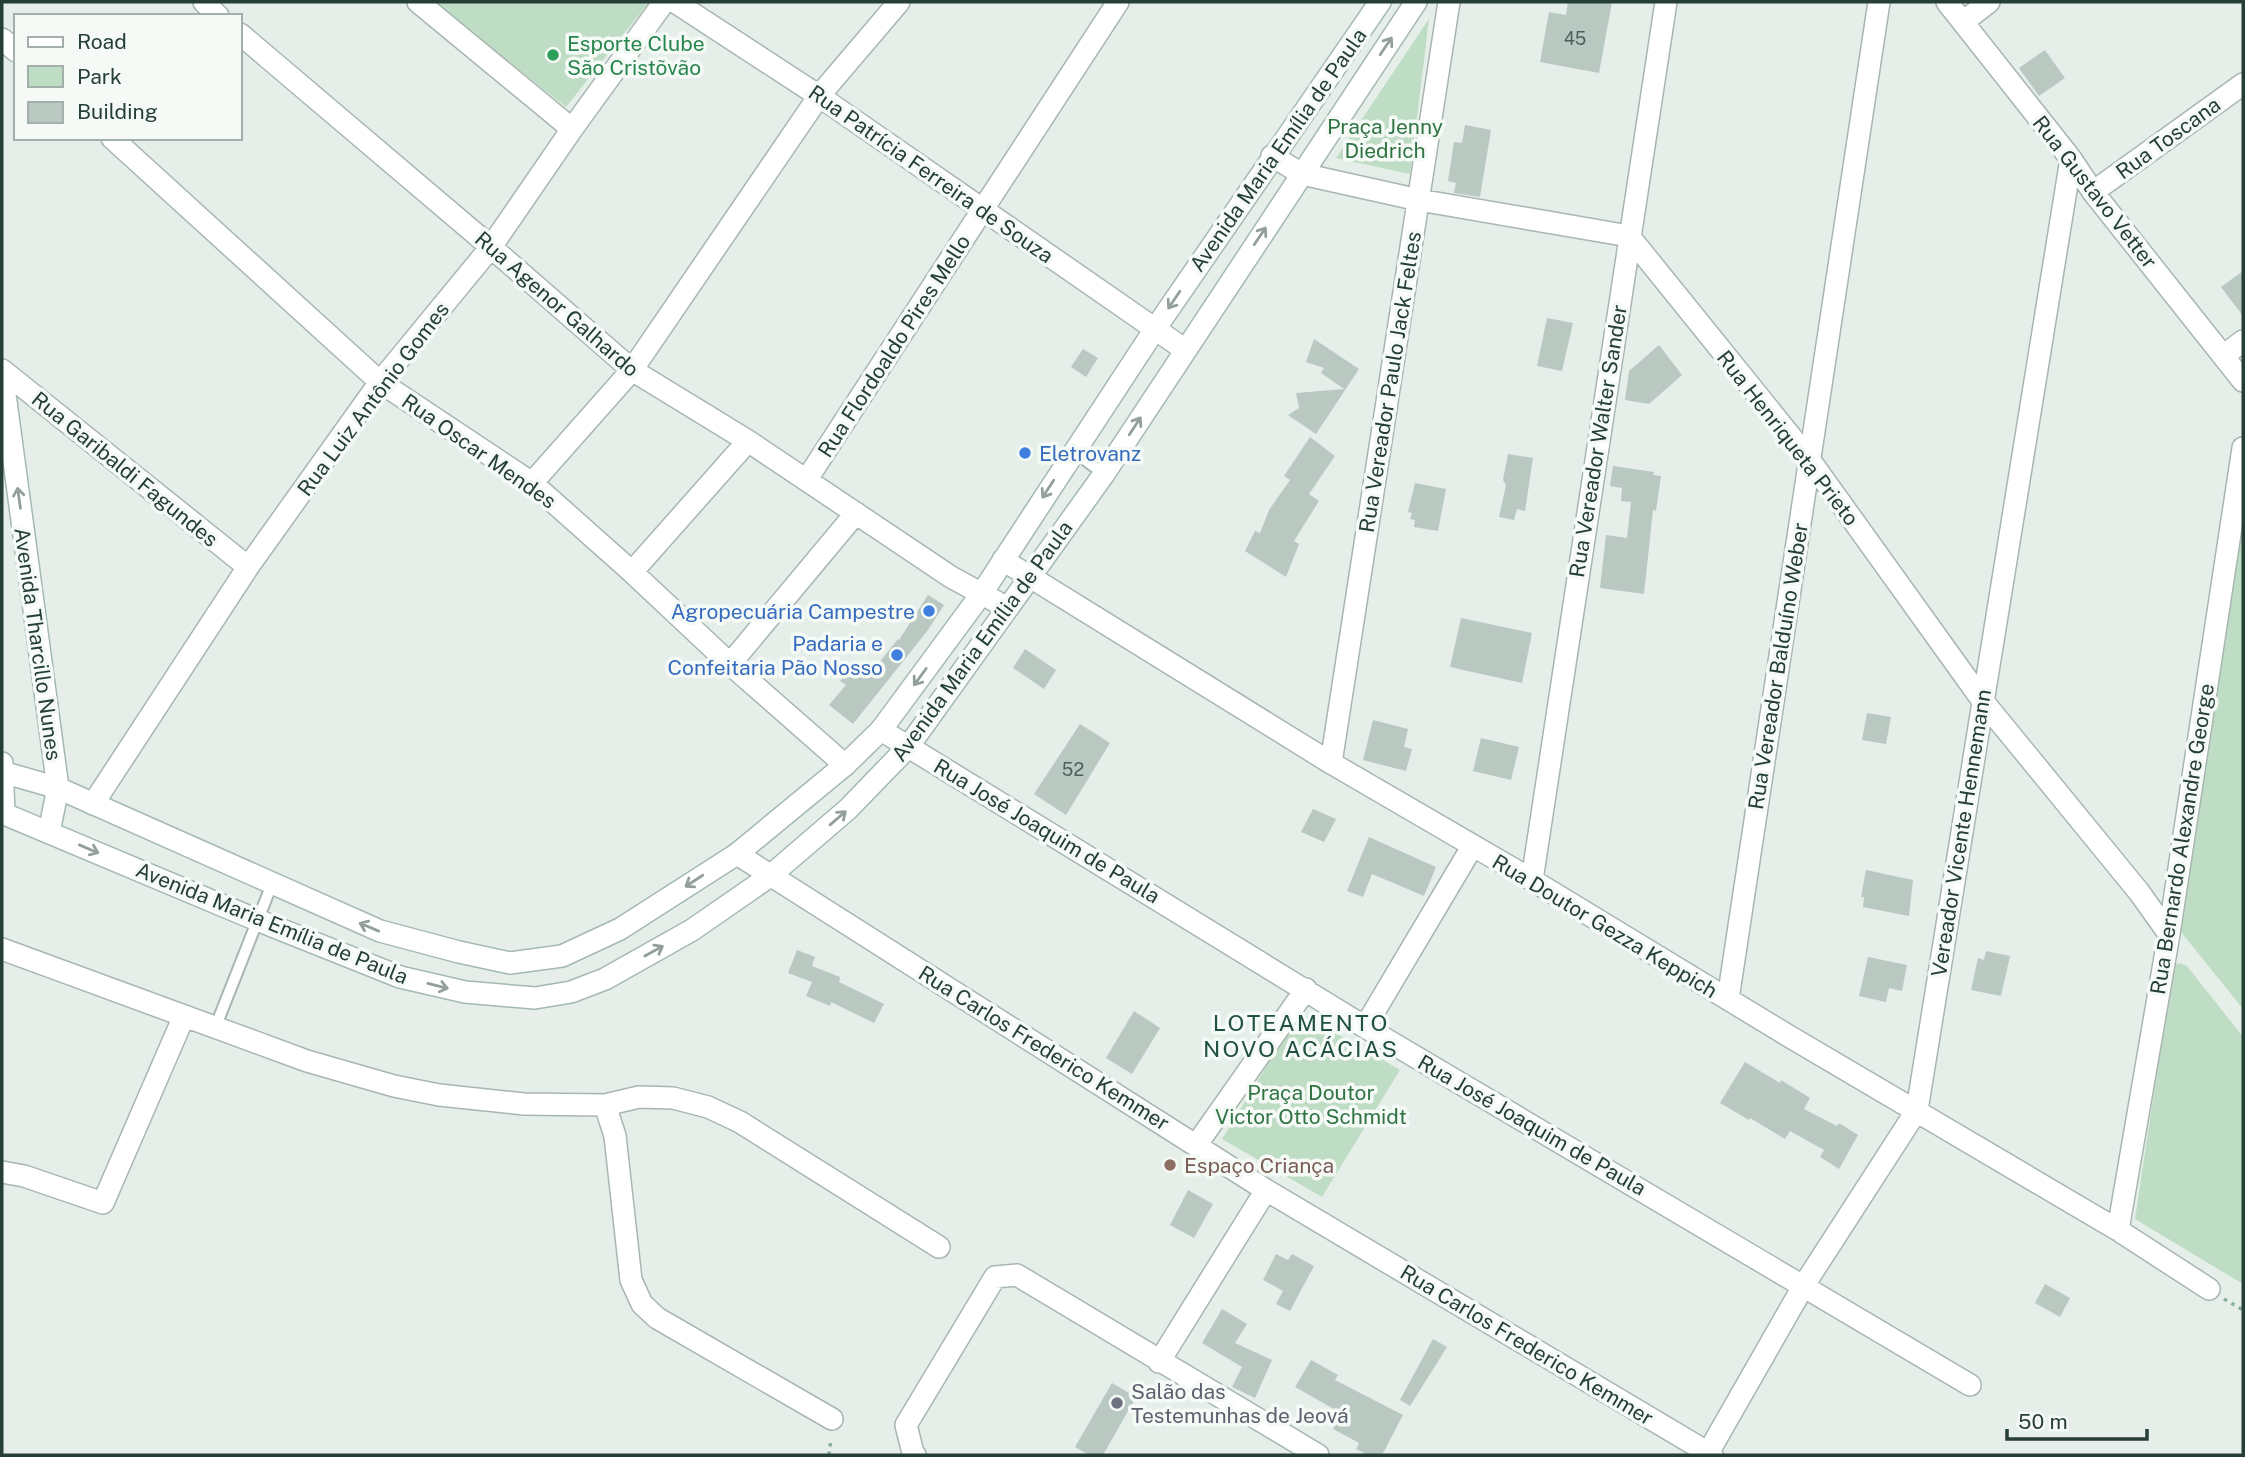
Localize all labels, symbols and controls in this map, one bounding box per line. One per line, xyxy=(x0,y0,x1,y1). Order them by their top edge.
legend xyxy=(14,14,242,140)
street label: Avenida Maria Emília de Paula xyxy=(1184,24,1372,276)
house number: 45 xyxy=(1564,28,1586,49)
text: Road xyxy=(77,29,127,54)
place label: Esporte Clube São Cristõvão xyxy=(567,31,705,80)
one-way arrow xyxy=(1379,37,1394,56)
marker: Esporte Clube São Cristõvão xyxy=(545,47,561,63)
text: Park xyxy=(77,64,122,89)
street label: Rua Patrícia Ferreira de Souza xyxy=(804,80,1058,268)
street label: Rua Toscana xyxy=(2111,92,2225,184)
text: Building xyxy=(77,99,158,124)
street label: Rua Gustavo Vetter xyxy=(2028,111,2162,273)
park label: Praça Jenny Diedrich xyxy=(1327,114,1443,163)
street label: Rua Agenor Galhardo xyxy=(470,226,644,382)
one-way arrow xyxy=(1253,226,1267,246)
street label: Rua Flordoaldo Pires Mello xyxy=(813,230,975,462)
street label: Rua Vereador Paulo Jack Feltes xyxy=(1354,230,1426,534)
one-way arrow xyxy=(1167,290,1182,309)
street label: Rua Luiz Antônio Gomes xyxy=(292,297,454,501)
street label: Rua Vereador Walter Sander xyxy=(1564,303,1632,579)
street label: Rua Henriqueta Prieto xyxy=(1712,346,1864,530)
street label: Rua Garibaldi Fagundes xyxy=(27,386,223,552)
street label: Rua Oscar Mendes xyxy=(397,388,561,514)
one-way arrow xyxy=(1128,416,1142,436)
place label: Eletrovanz xyxy=(1039,441,1141,466)
marker: Eletrovanz xyxy=(1017,445,1033,461)
one-way arrow xyxy=(1041,479,1055,499)
one-way arrow xyxy=(12,487,25,510)
street label: Avenida Maria Emília de Paula xyxy=(886,516,1078,766)
street label: Rua Vereador Balduíno Weber xyxy=(1743,521,1813,811)
street label: Avenida Tharcillo Nunes xyxy=(9,526,67,762)
place label: Agropecuária Campestre xyxy=(671,599,915,624)
marker: Agropecuária Campestre xyxy=(921,603,937,619)
place label: Padaria e Confeitaria Pão Nosso xyxy=(668,631,883,680)
marker: Padaria e Confeitaria Pão Nosso xyxy=(889,647,905,663)
one-way arrow xyxy=(913,667,927,686)
street label: Rua Bernardo Alexandre George xyxy=(2145,682,2219,996)
street label: Vereador Vicente Hennemann xyxy=(1926,688,1996,978)
street label: Rua José Joaquim de Paula xyxy=(929,753,1165,909)
house number: 52 xyxy=(1062,759,1084,780)
one-way arrow xyxy=(828,810,846,826)
one-way arrow xyxy=(78,843,100,856)
street label: Rua Doutor Gezza Keppich xyxy=(1488,849,1722,1003)
street label: Avenida Maria Emília de Paula xyxy=(132,857,412,989)
one-way arrow xyxy=(685,875,705,889)
one-way arrow xyxy=(359,919,381,932)
one-way arrow xyxy=(643,944,664,957)
street label: Rua Carlos Frederico Kemmer xyxy=(914,960,1174,1136)
one-way arrow xyxy=(426,980,449,993)
district label: LOTEAMENTO NOVO ACÁCIAS xyxy=(1203,1009,1399,1062)
street label: Rua José Joaquim de Paula xyxy=(1413,1049,1651,1201)
park label: Praça Doutor Victor Otto Schmidt xyxy=(1215,1080,1407,1129)
place label: Espaço Criança xyxy=(1184,1153,1334,1178)
marker: Espaço Criança xyxy=(1162,1157,1178,1173)
street label: Rua Carlos Frederico Kemmer xyxy=(1396,1259,1658,1431)
place label: Salão das Testemunhas de Jeová xyxy=(1131,1379,1349,1428)
marker: Salão das Testemunhas de Jeová xyxy=(1109,1395,1125,1411)
scale bar xyxy=(2007,1398,2147,1442)
text: 50 m xyxy=(2018,1409,2068,1434)

